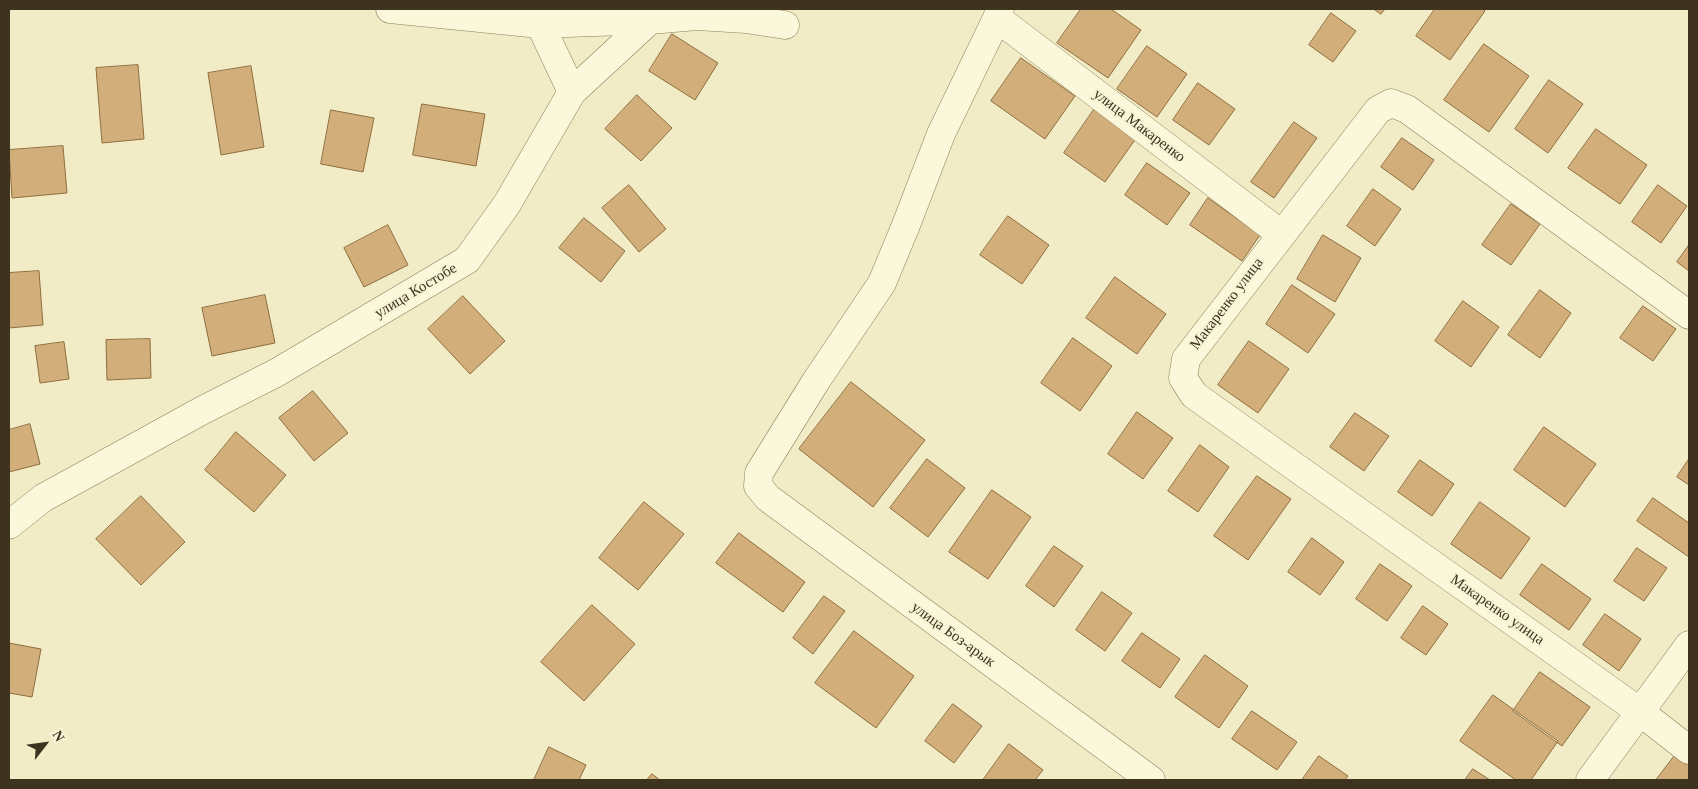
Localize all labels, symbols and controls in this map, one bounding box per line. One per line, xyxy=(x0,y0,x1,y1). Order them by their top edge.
street label: улица Макаренко xyxy=(1089,85,1189,167)
street label: Макаренко улица xyxy=(1186,254,1268,354)
street label: улица Костобе xyxy=(372,259,460,323)
street label: Макаренко улица xyxy=(1446,571,1548,649)
street label: улица Боз-арык xyxy=(908,599,998,671)
north arrow xyxy=(20,719,70,769)
text: N xyxy=(49,728,67,744)

